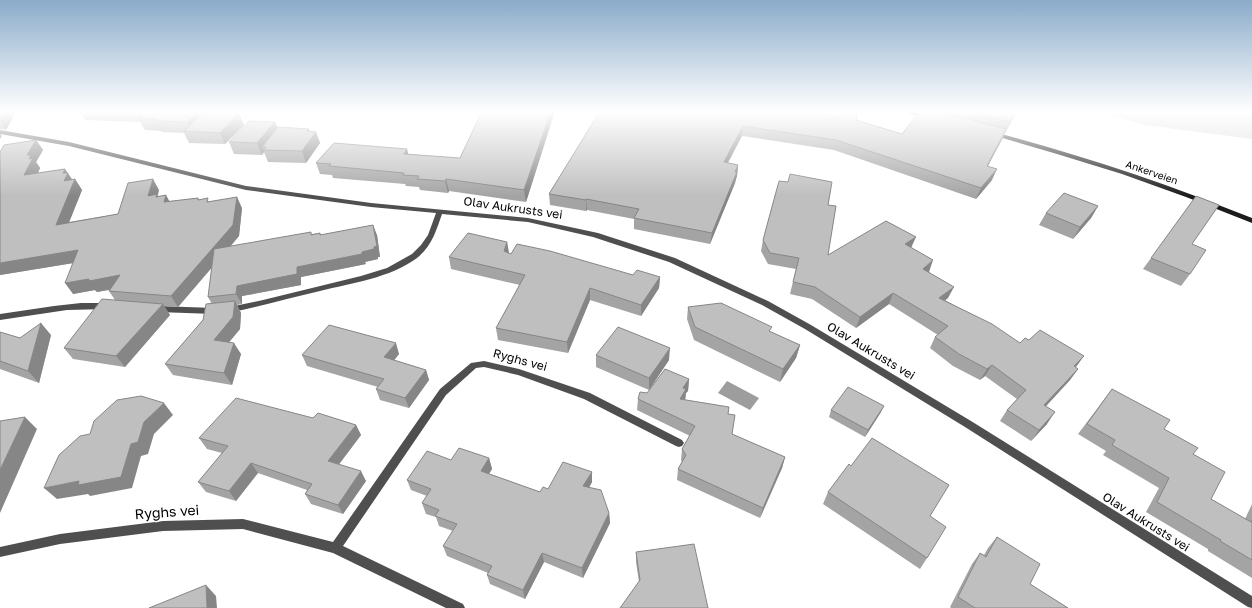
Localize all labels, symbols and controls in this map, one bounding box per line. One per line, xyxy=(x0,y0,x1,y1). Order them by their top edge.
street label: Ankerveien xyxy=(1124,158,1180,186)
street label: Olav Aukrusts vei xyxy=(463,193,564,222)
street label: Olav Aukrusts vei xyxy=(825,318,918,383)
street label: Ryghs vei xyxy=(491,345,549,374)
street label: Olav Aukrusts vei xyxy=(1100,489,1193,554)
street label: Ryghs vei xyxy=(134,501,200,522)

